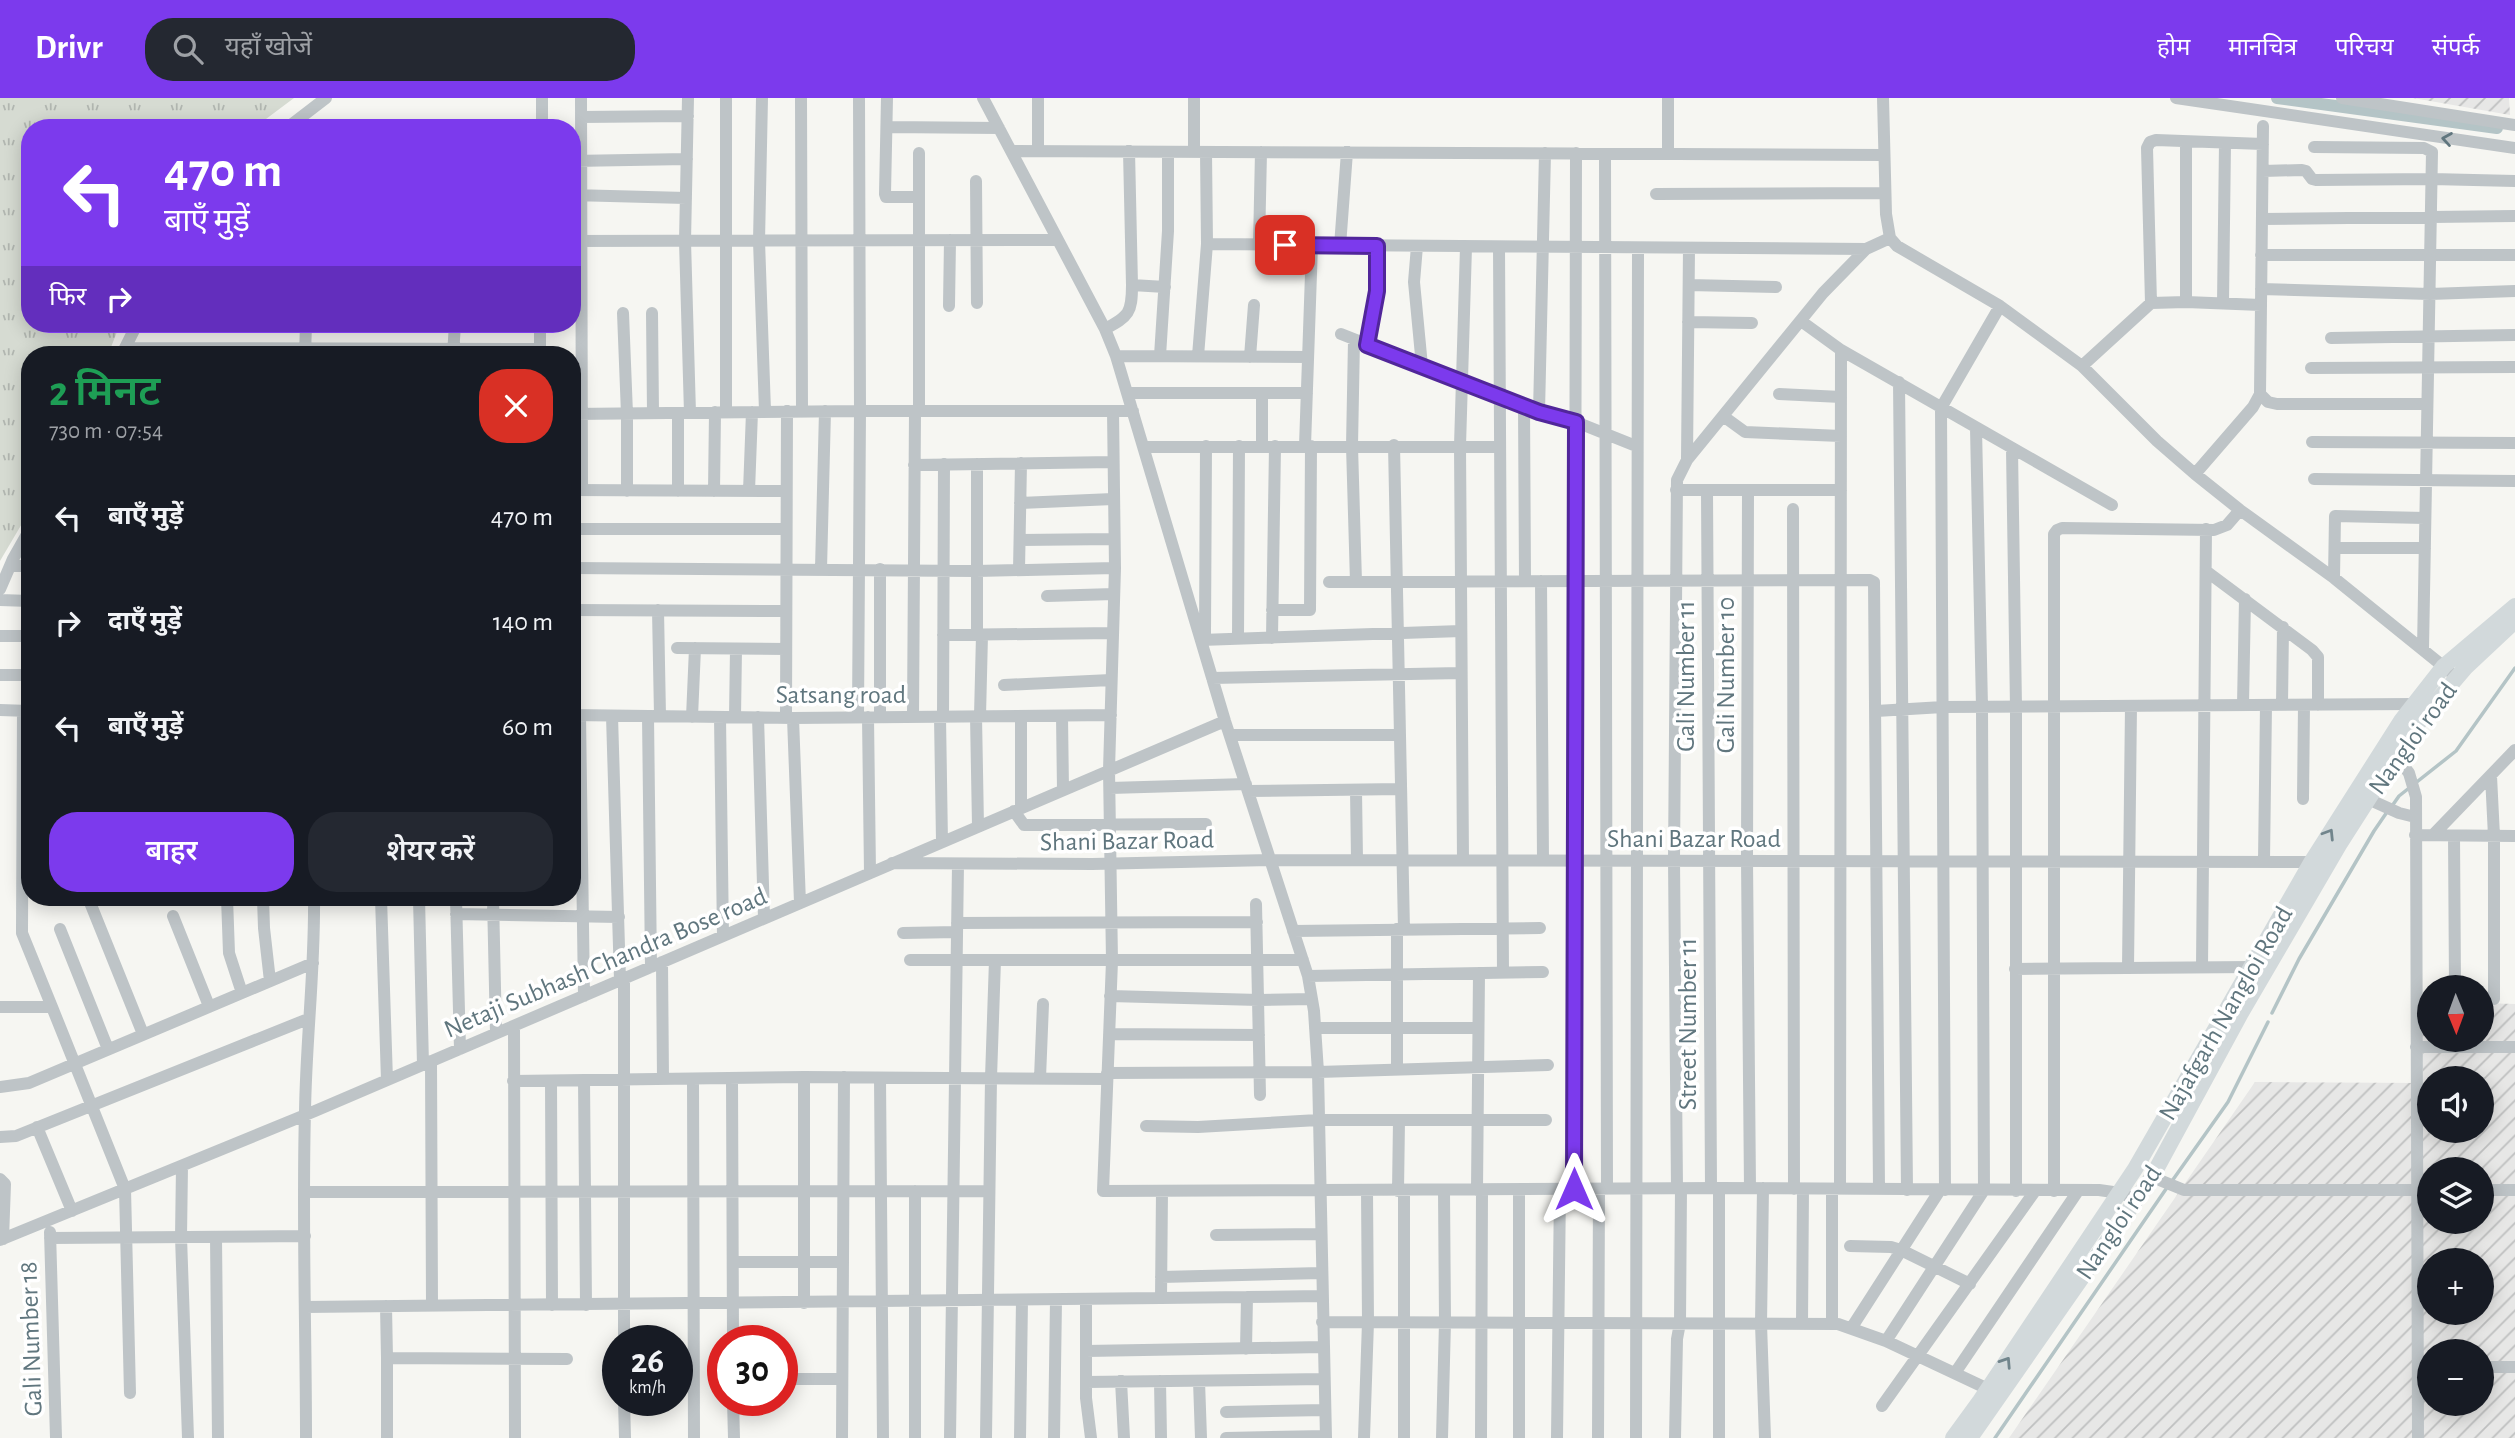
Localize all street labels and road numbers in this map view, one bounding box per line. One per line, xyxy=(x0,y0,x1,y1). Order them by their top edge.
street label: Gali Number 10 xyxy=(1713,597,1739,753)
street label: Gali Number 11 xyxy=(1673,600,1699,752)
street label: Nangloi road xyxy=(2364,678,2462,799)
street label: Satsang road xyxy=(776,682,906,708)
street label: Shani Bazar Road xyxy=(1040,826,1214,856)
street label: Shani Bazar Road xyxy=(1607,826,1781,852)
street label: Netaji Subhash Chandra Bose road xyxy=(440,883,771,1043)
street label: Najafgarh Nangloi Road xyxy=(2154,902,2298,1125)
street label: Street Number 11 xyxy=(1675,938,1701,1110)
street label: Nangloi road xyxy=(2071,1161,2166,1284)
street label: Gali Number 18 xyxy=(15,1261,47,1417)

